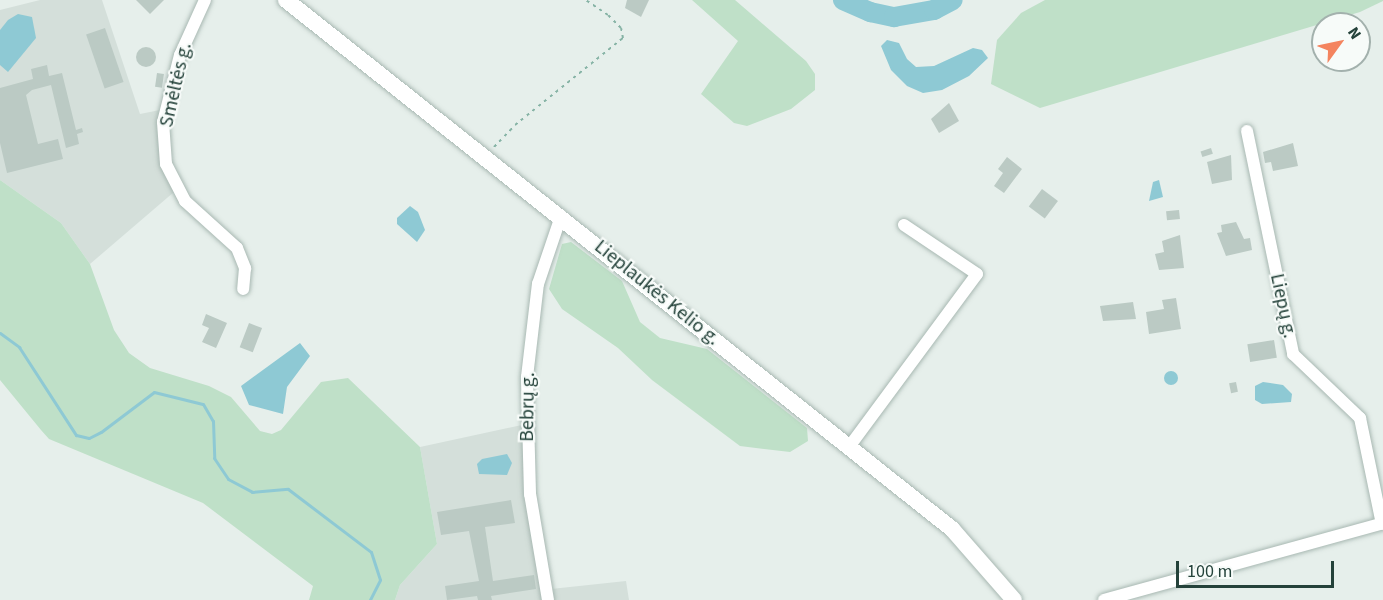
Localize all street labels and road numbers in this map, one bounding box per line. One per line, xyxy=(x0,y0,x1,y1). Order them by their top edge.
street label: Smėltės g. xyxy=(155,40,197,130)
street label: Lieplaukės Kelio g. xyxy=(589,235,725,351)
street label: Liepų g. xyxy=(1264,271,1302,341)
street label: Bebrų g. xyxy=(515,372,541,442)

